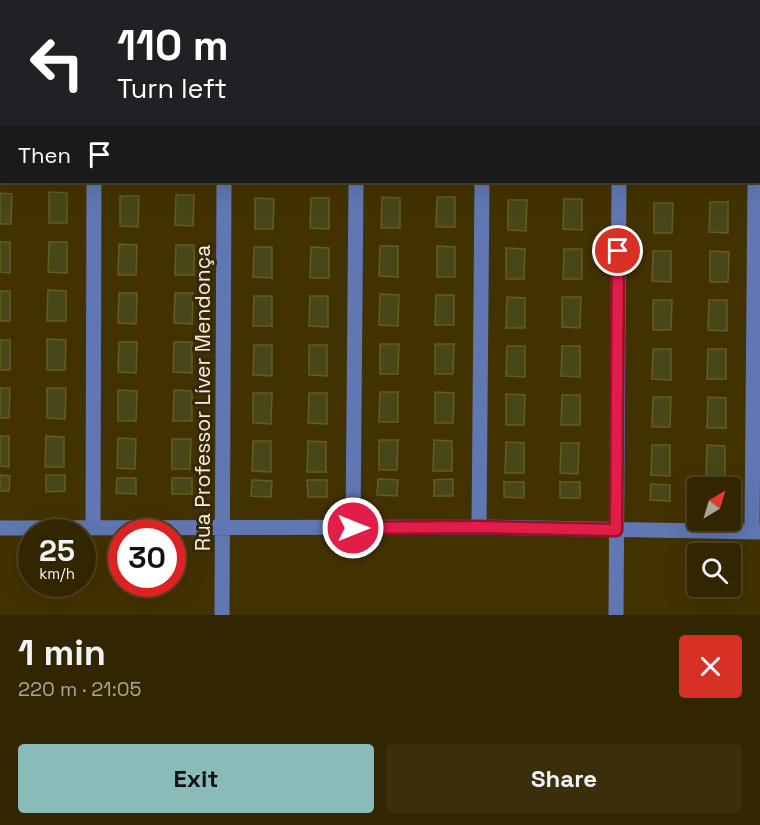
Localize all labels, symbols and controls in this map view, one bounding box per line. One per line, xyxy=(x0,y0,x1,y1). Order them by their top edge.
text: 110 m xyxy=(117,19,229,72)
icon: left xyxy=(18,24,96,102)
text: Turn left xyxy=(117,71,227,106)
icon: arrive xyxy=(83,138,116,171)
text: Then xyxy=(18,141,71,169)
pin xyxy=(592,225,643,276)
icon: arrive xyxy=(601,234,634,267)
street label: Rua Professor Líver Mendonça xyxy=(189,245,216,551)
north arrow xyxy=(687,477,741,531)
map controls xyxy=(687,477,741,597)
position arrow xyxy=(321,496,385,560)
speed limit sign: 30 xyxy=(108,519,186,597)
text: 25 xyxy=(39,531,75,570)
button: search xyxy=(687,543,741,597)
text: km/h xyxy=(39,564,75,583)
text: 1 min xyxy=(18,630,106,676)
button: close xyxy=(679,635,742,698)
text: 220 m · 21:05 xyxy=(18,676,142,702)
button: Exit xyxy=(18,744,374,813)
button: Share xyxy=(386,744,742,813)

